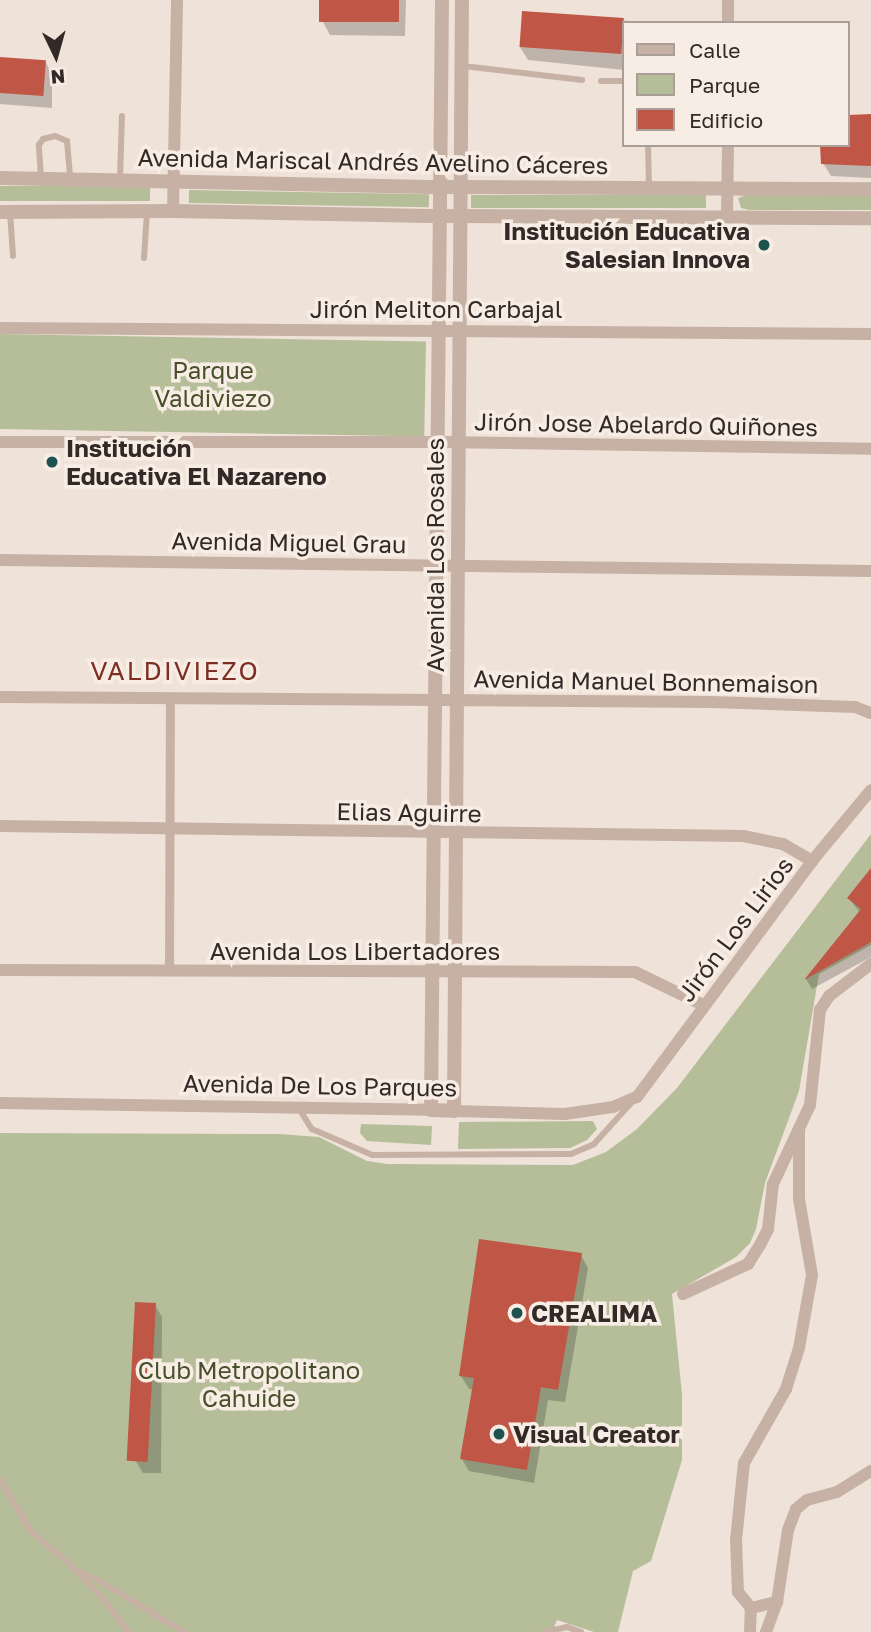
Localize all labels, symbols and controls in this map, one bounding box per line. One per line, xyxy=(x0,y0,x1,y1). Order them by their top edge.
north arrow xyxy=(21,21,91,91)
legend xyxy=(622,21,850,147)
text: Calle xyxy=(689,37,741,63)
text: N xyxy=(50,65,66,90)
text: Parque xyxy=(689,72,760,98)
text: Edificio xyxy=(689,107,763,133)
street label: Avenida Mariscal Andrés Avelino Cáceres xyxy=(137,142,609,180)
place label: Institución Educativa Salesian Innova xyxy=(503,217,750,273)
marker: Institución Educativa Salesian Innova xyxy=(756,237,772,253)
street label: Jirón Meliton Carbajal xyxy=(310,295,562,323)
park label: Parque Valdiviezo xyxy=(154,356,272,412)
street label: Jirón Jose Abelardo Quiñones xyxy=(474,407,818,441)
place label: Institución Educativa El Nazareno xyxy=(66,434,327,490)
street label: Avenida Los Rosales xyxy=(421,438,449,672)
marker: Institución Educativa El Nazareno xyxy=(44,454,60,470)
street label: Avenida Miguel Grau xyxy=(171,526,407,558)
district label: VALDIVIEZO xyxy=(91,655,259,687)
street label: Avenida Manuel Bonnemaison xyxy=(473,664,819,698)
street label: Elias Aguirre xyxy=(336,796,482,828)
street label: Jirón Los Lirios xyxy=(671,851,799,1007)
street label: Avenida Los Libertadores xyxy=(210,937,500,965)
street label: Avenida De Los Parques xyxy=(183,1068,457,1102)
place label: CREALIMA xyxy=(531,1299,657,1327)
marker: CREALIMA xyxy=(509,1305,525,1321)
park label: Club Metropolitano Cahuide xyxy=(138,1356,360,1412)
place label: Visual Creator xyxy=(513,1420,680,1448)
marker: Visual Creator xyxy=(491,1426,507,1442)

